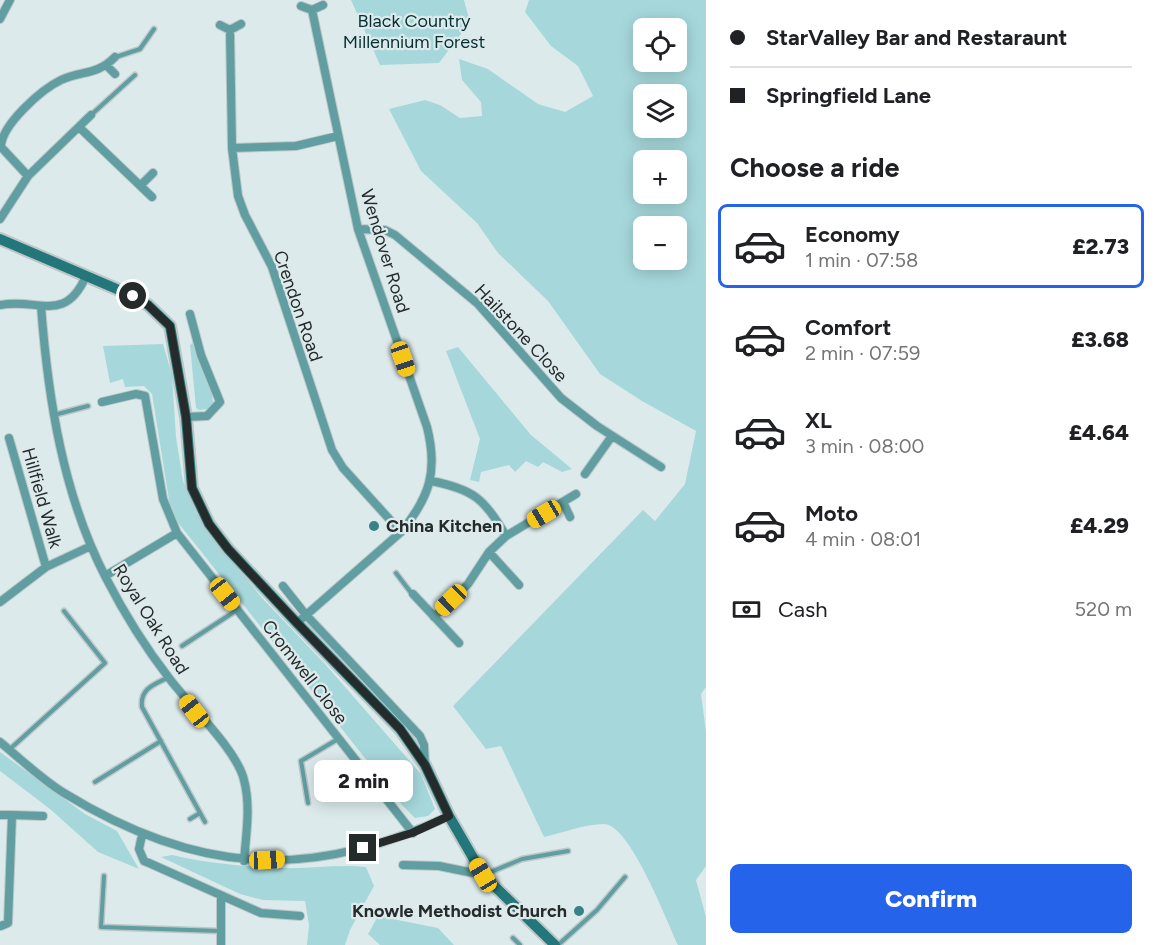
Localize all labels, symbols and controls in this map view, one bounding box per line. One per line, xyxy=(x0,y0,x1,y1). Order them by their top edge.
park label: Black Country Millennium Forest xyxy=(343,10,485,53)
map controls xyxy=(633,18,687,270)
button: locate xyxy=(633,18,687,72)
text: StarValley Bar and Restaraunt xyxy=(766,24,1067,51)
text: Springfield Lane xyxy=(766,82,931,109)
button: layers xyxy=(633,84,687,138)
button: + xyxy=(633,150,687,204)
text: Choose a ride xyxy=(730,151,899,184)
street label: Wendover Road xyxy=(356,187,414,315)
button: − xyxy=(633,216,687,270)
icon: car xyxy=(733,219,787,273)
text: Economy xyxy=(805,221,900,248)
text: £2.73 xyxy=(1072,233,1129,260)
street label: Crendon Road xyxy=(269,248,327,364)
text: 1 min · 07:58 xyxy=(805,248,918,272)
street label: Hailstone Close xyxy=(470,279,572,387)
route start xyxy=(119,282,146,309)
icon: car xyxy=(733,312,787,366)
text: Comfort xyxy=(805,314,891,341)
text: £3.68 xyxy=(1071,326,1129,353)
car xyxy=(389,339,417,379)
text: 2 min · 07:59 xyxy=(805,341,920,365)
icon: car xyxy=(733,405,787,459)
text: XL xyxy=(805,407,832,434)
text: £4.64 xyxy=(1069,419,1129,446)
text: 3 min · 08:00 xyxy=(805,434,924,458)
street label: Hillfield Walk xyxy=(17,445,67,551)
car xyxy=(524,497,564,531)
icon: car xyxy=(733,498,787,552)
text: Moto xyxy=(805,500,858,527)
text: £4.29 xyxy=(1070,512,1129,539)
place label: China Kitchen xyxy=(386,515,502,537)
marker: China Kitchen xyxy=(367,519,381,533)
text: 4 min · 08:01 xyxy=(805,527,921,551)
street label: Royal Oak Road xyxy=(108,560,194,678)
car xyxy=(207,574,243,614)
car xyxy=(432,581,470,619)
icon: cash xyxy=(730,593,763,626)
text: Cash xyxy=(778,596,828,623)
text: 520 m xyxy=(1075,597,1132,621)
street label: Cromwell Close xyxy=(257,615,353,729)
car xyxy=(176,691,212,731)
callout: 2 min xyxy=(314,761,412,803)
text: 2 min xyxy=(338,769,389,793)
route end xyxy=(349,834,376,861)
car xyxy=(249,850,285,870)
car xyxy=(466,855,500,895)
button: Confirm xyxy=(730,864,1132,933)
place label: Knowle Methodist Church xyxy=(352,900,567,922)
marker: Knowle Methodist Church xyxy=(572,904,586,918)

